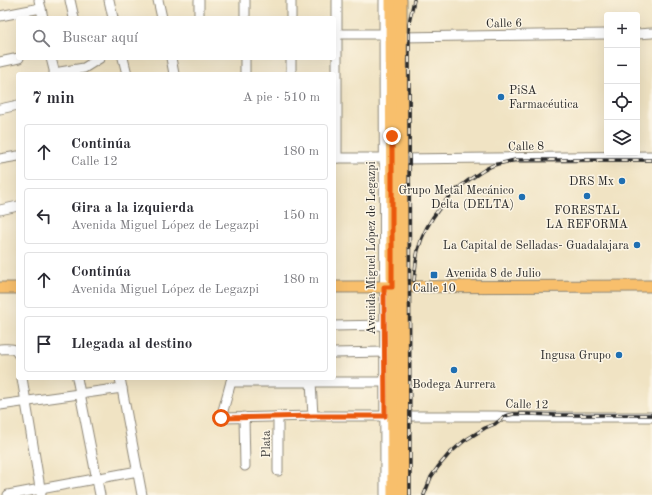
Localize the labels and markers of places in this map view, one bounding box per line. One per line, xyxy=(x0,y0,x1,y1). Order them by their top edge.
place label: PiSA Farmacéutica xyxy=(509,85,578,111)
marker: PiSA Farmacéutica xyxy=(496,92,506,102)
place label: DRS Mx xyxy=(569,176,614,188)
marker: DRS Mx xyxy=(617,176,627,186)
place label: Grupo Metal Mecánico Delta (DELTA) xyxy=(399,185,514,211)
marker: FORESTAL LA REFORMA xyxy=(582,191,592,201)
marker: Grupo Metal Mecánico Delta (DELTA) xyxy=(517,192,527,202)
place label: FORESTAL LA REFORMA xyxy=(546,205,628,231)
place label: La Capital de Selladas- Guadalajara xyxy=(443,240,629,252)
marker: La Capital de Selladas- Guadalajara xyxy=(632,240,642,250)
marker: Calle 10 xyxy=(429,270,439,280)
place label: Calle 10 xyxy=(412,283,456,295)
place label: Ingusa Grupo xyxy=(540,350,611,362)
marker: Ingusa Grupo xyxy=(614,350,624,360)
marker: Bodega Aurrera xyxy=(449,365,459,375)
place label: Bodega Aurrera xyxy=(412,379,496,391)

